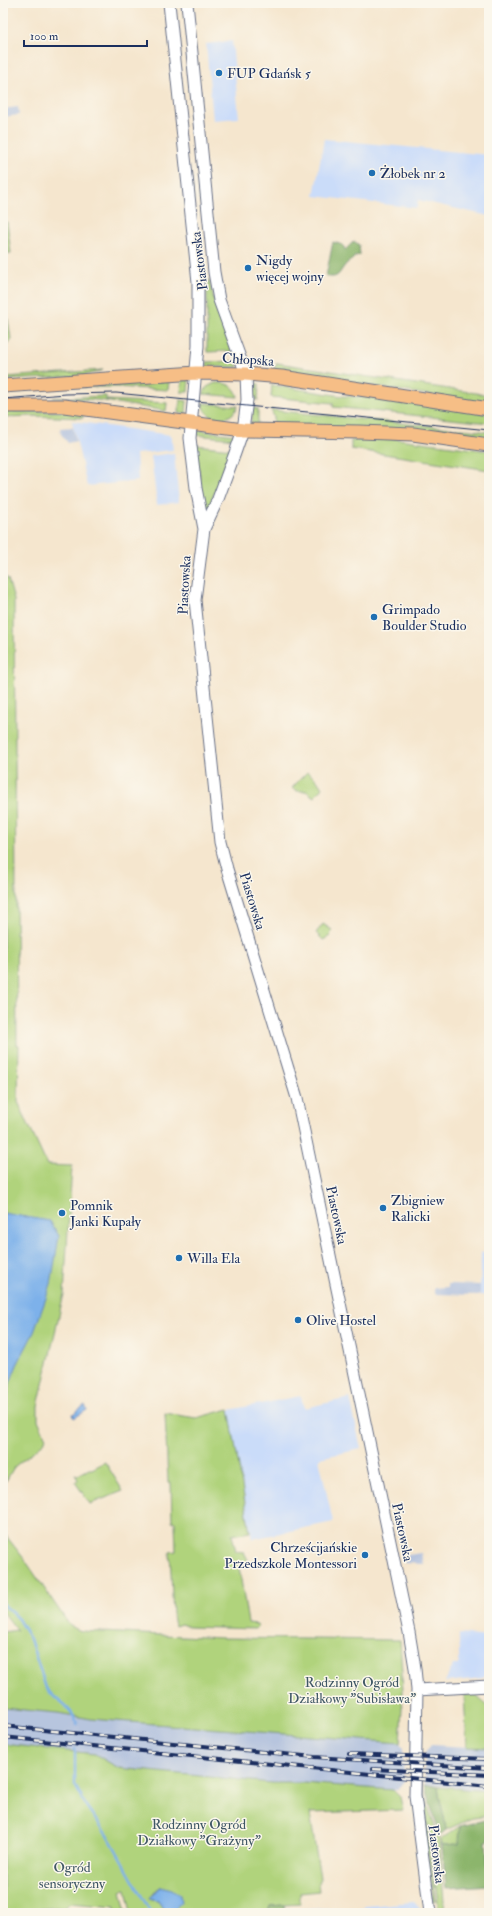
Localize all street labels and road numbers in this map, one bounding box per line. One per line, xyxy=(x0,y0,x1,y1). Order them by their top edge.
street label: Piastowska xyxy=(187,230,212,291)
street label: Chłopska xyxy=(221,349,275,371)
street label: Piastowska xyxy=(174,555,195,615)
street label: Piastowska xyxy=(236,870,269,932)
street label: Piastowska xyxy=(322,1184,351,1246)
street label: Piastowska xyxy=(388,1501,417,1563)
street label: Piastowska xyxy=(424,1824,449,1885)

